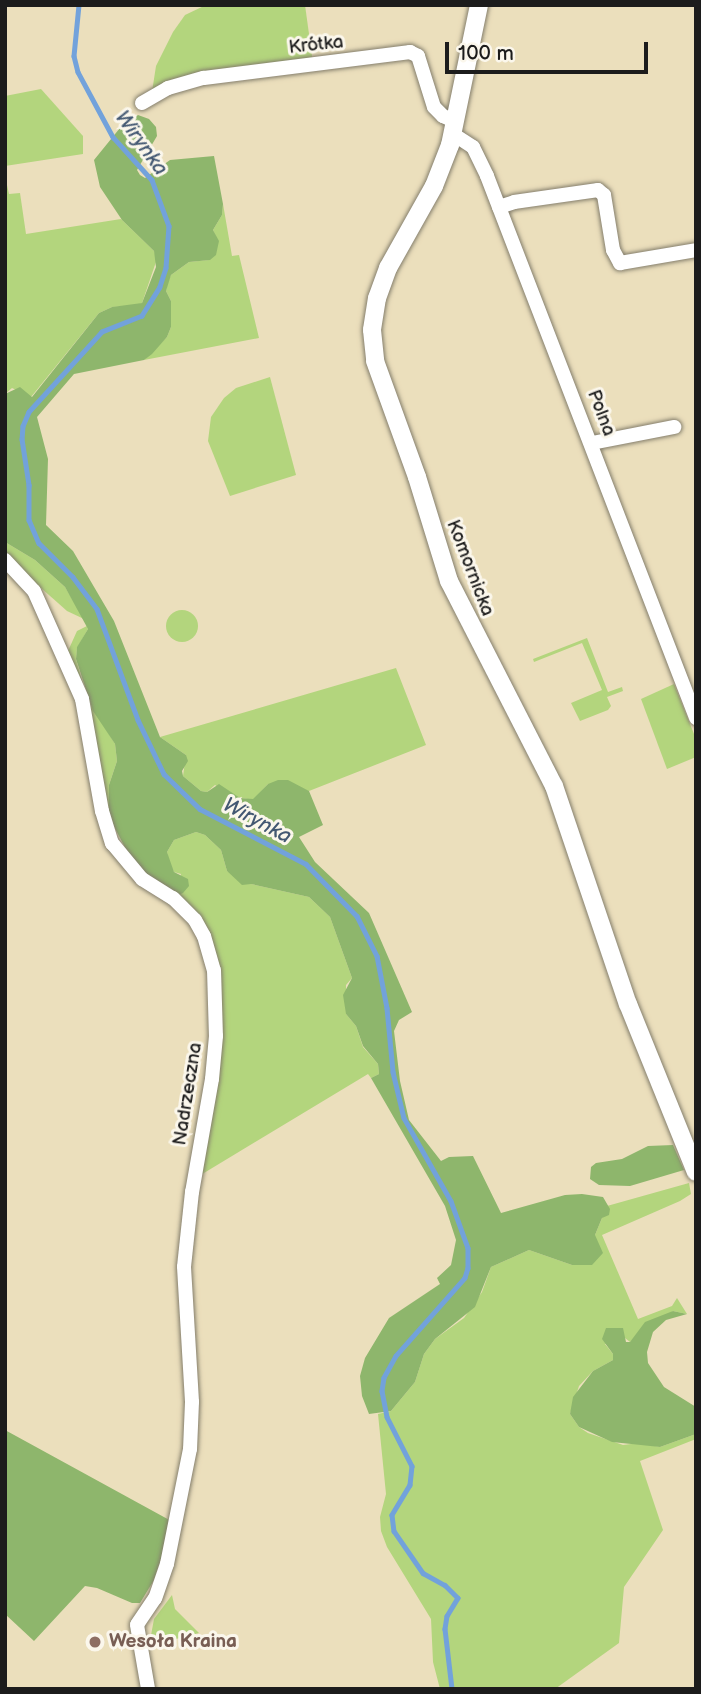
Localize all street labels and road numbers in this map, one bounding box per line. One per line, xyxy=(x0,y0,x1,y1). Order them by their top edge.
street label: Krótka xyxy=(288,31,344,59)
street label: Polna xyxy=(582,387,620,439)
street label: Komornicka xyxy=(441,517,499,619)
street label: Nadrzeczna xyxy=(169,1041,207,1147)

